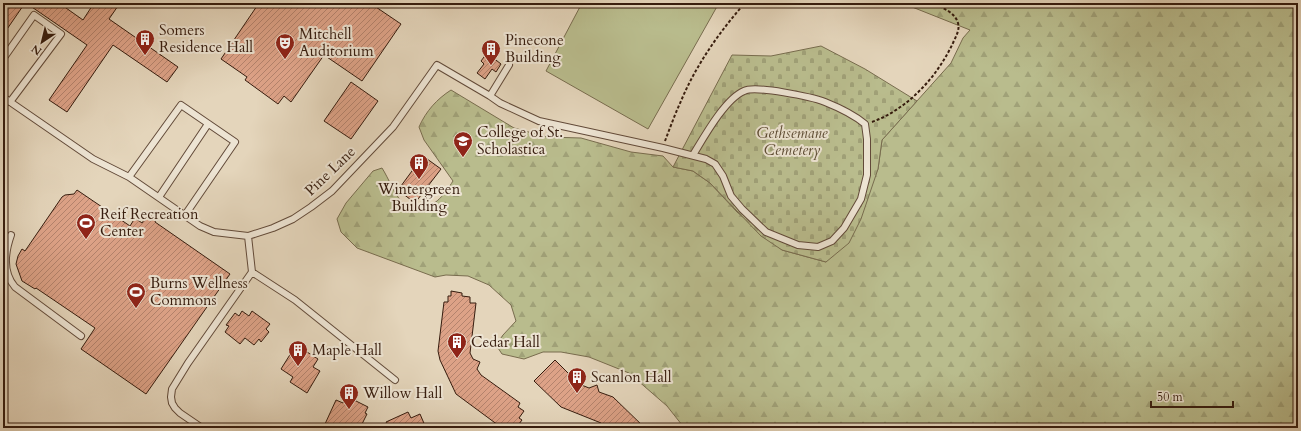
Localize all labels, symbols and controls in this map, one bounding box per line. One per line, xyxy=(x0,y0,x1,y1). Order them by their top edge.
place label: Somers Residence Hall xyxy=(159,20,253,57)
north arrow xyxy=(22,22,62,62)
place label: Mitchell Auditorium xyxy=(299,24,374,61)
building icon: Somers Residence Hall xyxy=(134,28,156,56)
place label: Pinecone Building xyxy=(505,30,564,67)
theatre icon: Mitchell Auditorium xyxy=(274,32,296,60)
building icon: Pinecone Building xyxy=(480,38,502,66)
text: N xyxy=(28,41,45,59)
place label: College of St. Scholastica xyxy=(477,122,563,159)
park label: Gethsemane Cemetery xyxy=(756,123,828,160)
school or university icon: College of St. Scholastica xyxy=(452,130,474,158)
street label: Pine Lane xyxy=(300,142,360,200)
building icon: Wintergreen Building xyxy=(408,152,430,180)
place label: Wintergreen Building xyxy=(377,179,461,216)
place label: Reif Recreation Center xyxy=(100,204,199,241)
sports icon: Reif Recreation Center xyxy=(75,212,97,240)
place label: Burns Wellness Commons xyxy=(150,273,248,310)
sports icon: Burns Wellness Commons xyxy=(125,281,147,309)
building icon: Cedar Hall xyxy=(446,331,468,359)
place label: Cedar Hall xyxy=(471,332,540,352)
building icon: Maple Hall xyxy=(287,339,309,367)
place label: Maple Hall xyxy=(312,340,382,360)
building icon: Scanlon Hall xyxy=(566,366,588,394)
place label: Scanlon Hall xyxy=(591,367,672,387)
building icon: Willow Hall xyxy=(338,382,360,410)
place label: Willow Hall xyxy=(362,383,442,403)
scale bar xyxy=(1151,383,1233,409)
text: 50 m xyxy=(1157,389,1184,405)

